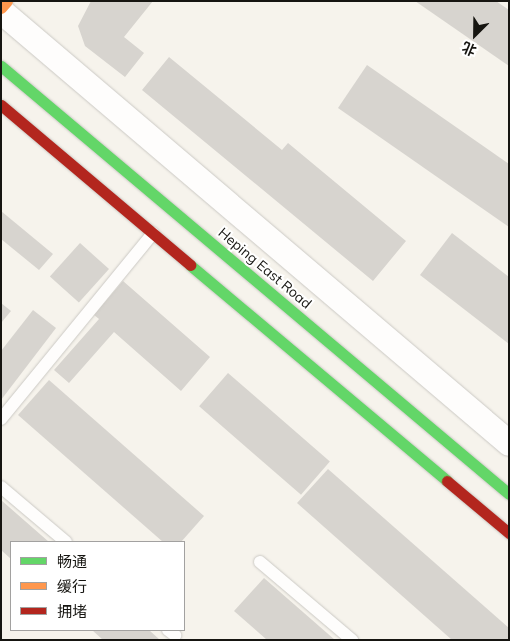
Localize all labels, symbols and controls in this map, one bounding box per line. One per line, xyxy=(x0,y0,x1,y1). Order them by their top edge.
north arrow xyxy=(450,10,500,60)
text: 北 xyxy=(459,38,479,60)
street label: Heping East Road xyxy=(215,224,315,312)
legend xyxy=(10,541,185,631)
text: 畅通 xyxy=(57,552,87,571)
text: 缓行 xyxy=(57,577,87,596)
text: 拥堵 xyxy=(57,602,87,621)

